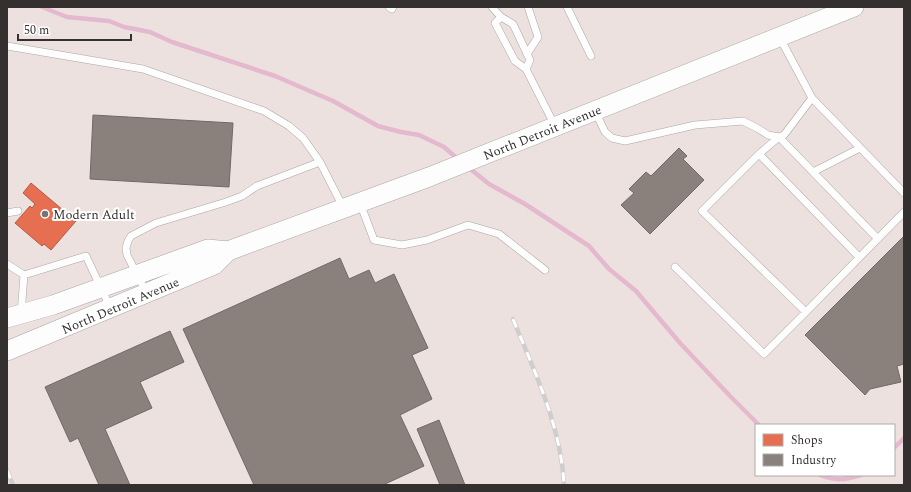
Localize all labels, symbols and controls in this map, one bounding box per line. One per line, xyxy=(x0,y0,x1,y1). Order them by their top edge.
scale bar xyxy=(18,16,131,42)
text: 50 m xyxy=(24,21,49,40)
street label: North Detroit Avenue xyxy=(480,100,605,166)
place label: Modern Adult xyxy=(53,205,135,225)
marker: Modern Adult xyxy=(40,209,50,219)
street label: North Detroit Avenue xyxy=(58,272,182,340)
legend xyxy=(755,424,895,476)
text: Shops xyxy=(791,431,823,450)
text: Industry xyxy=(791,451,837,470)

